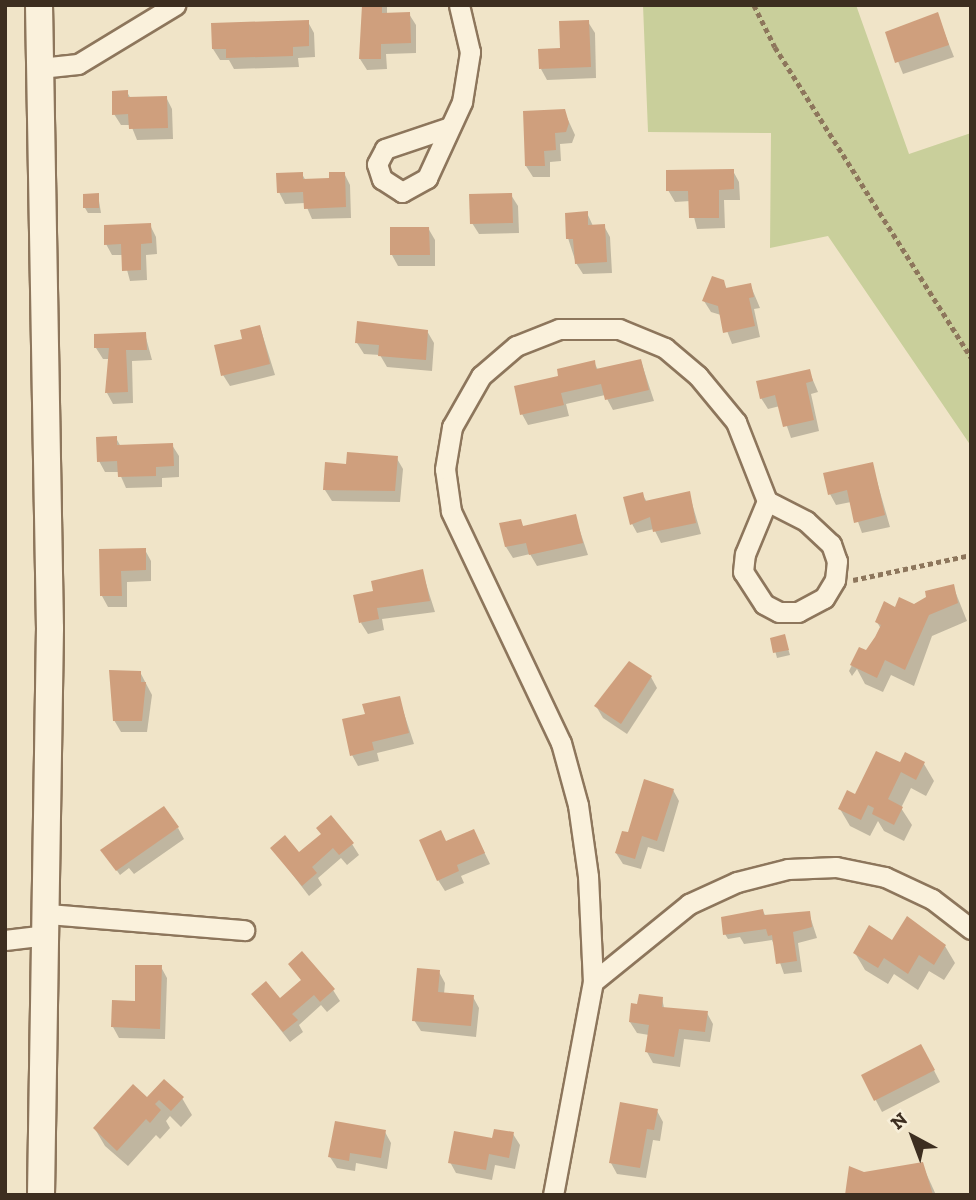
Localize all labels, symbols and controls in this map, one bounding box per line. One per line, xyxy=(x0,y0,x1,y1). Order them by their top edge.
north arrow xyxy=(878,1102,948,1172)
text: N xyxy=(886,1107,912,1134)

